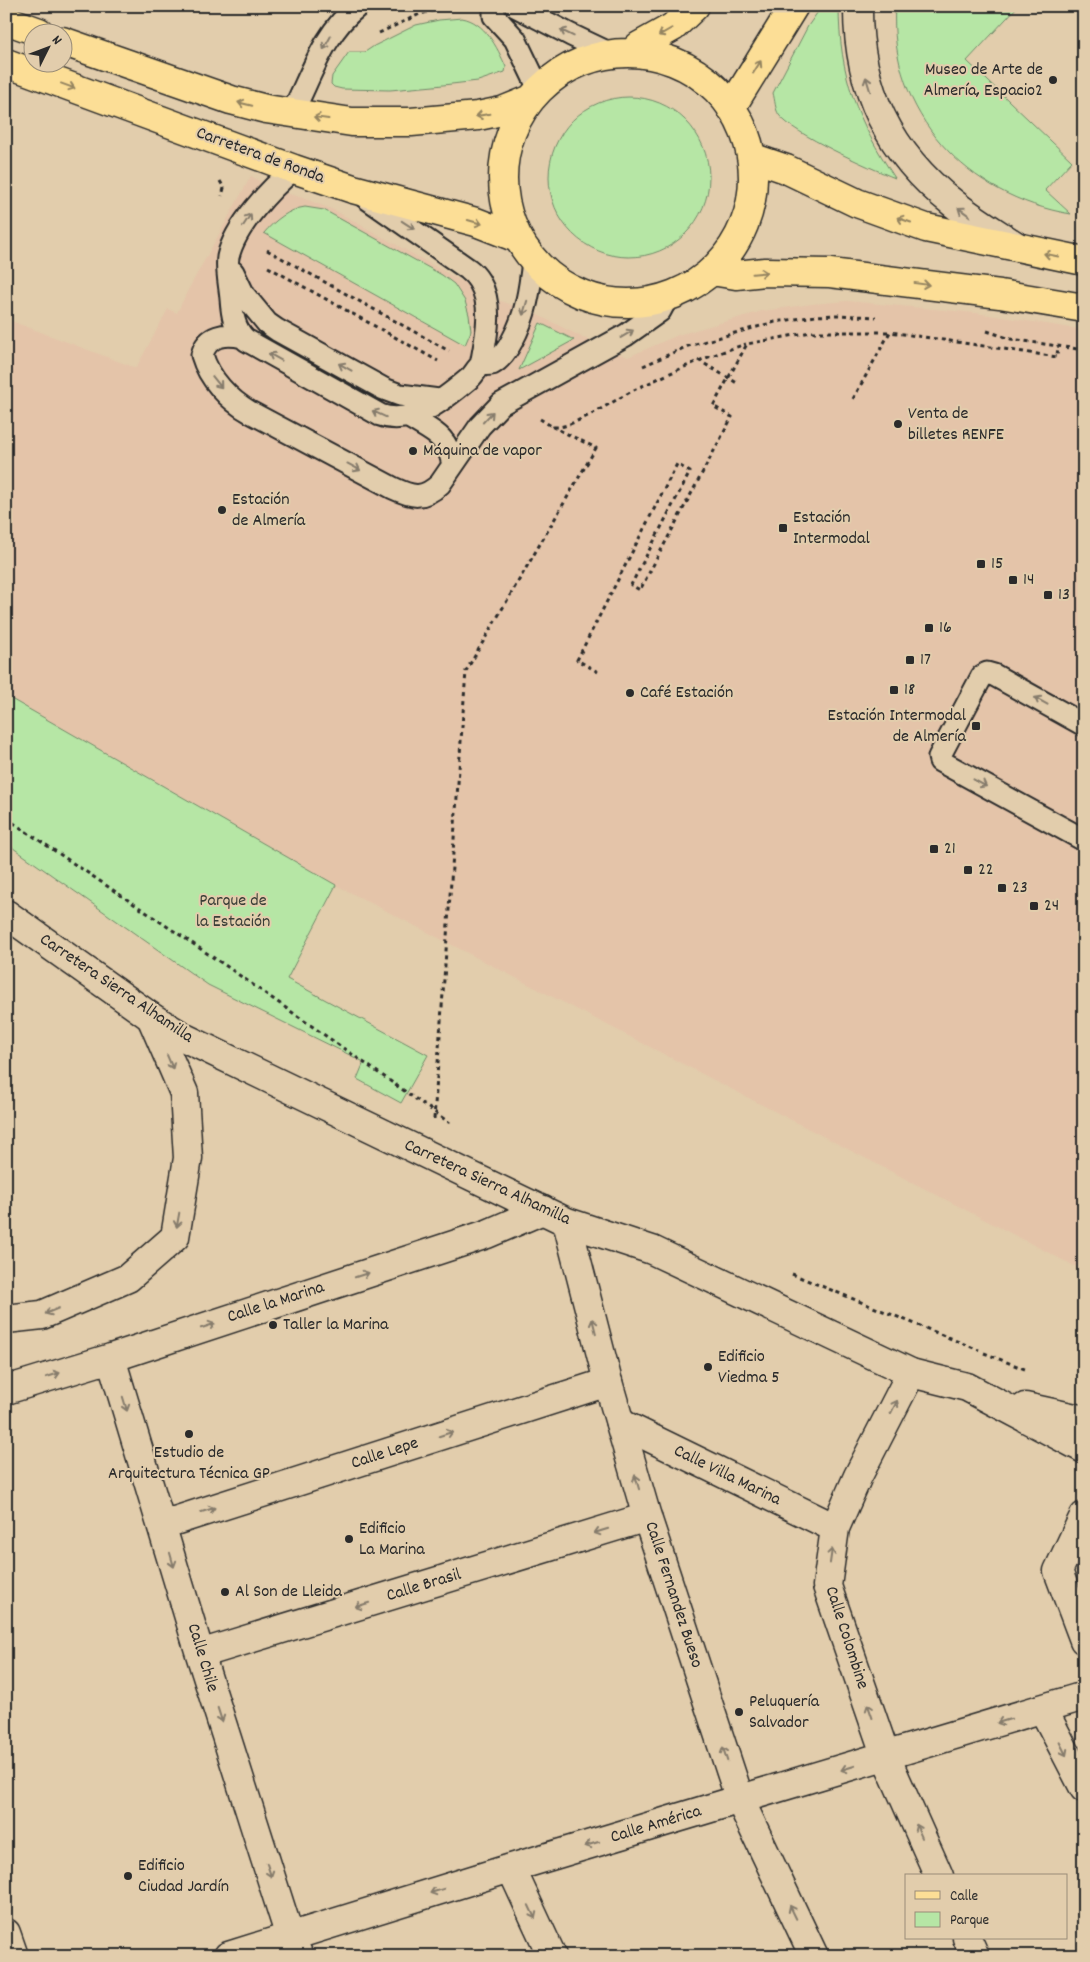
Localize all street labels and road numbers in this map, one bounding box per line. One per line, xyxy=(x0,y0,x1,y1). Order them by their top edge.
street label: Carretera de Ronda xyxy=(192,121,328,191)
street label: Carretera Sierra Alhamilla xyxy=(34,928,198,1050)
street label: Carretera Sierra Alhamilla xyxy=(400,1133,575,1233)
street label: Calle la Marina xyxy=(224,1275,328,1330)
street label: Calle Lepe xyxy=(348,1431,422,1477)
street label: Calle Villa Marina xyxy=(669,1439,785,1513)
street label: Calle Fernandez Bueso xyxy=(638,1518,708,1672)
street label: Calle Brasil xyxy=(384,1563,465,1609)
street label: Calle Colombine xyxy=(818,1583,874,1693)
street label: Calle Chile xyxy=(180,1621,224,1695)
street label: Calle América xyxy=(608,1799,705,1851)

